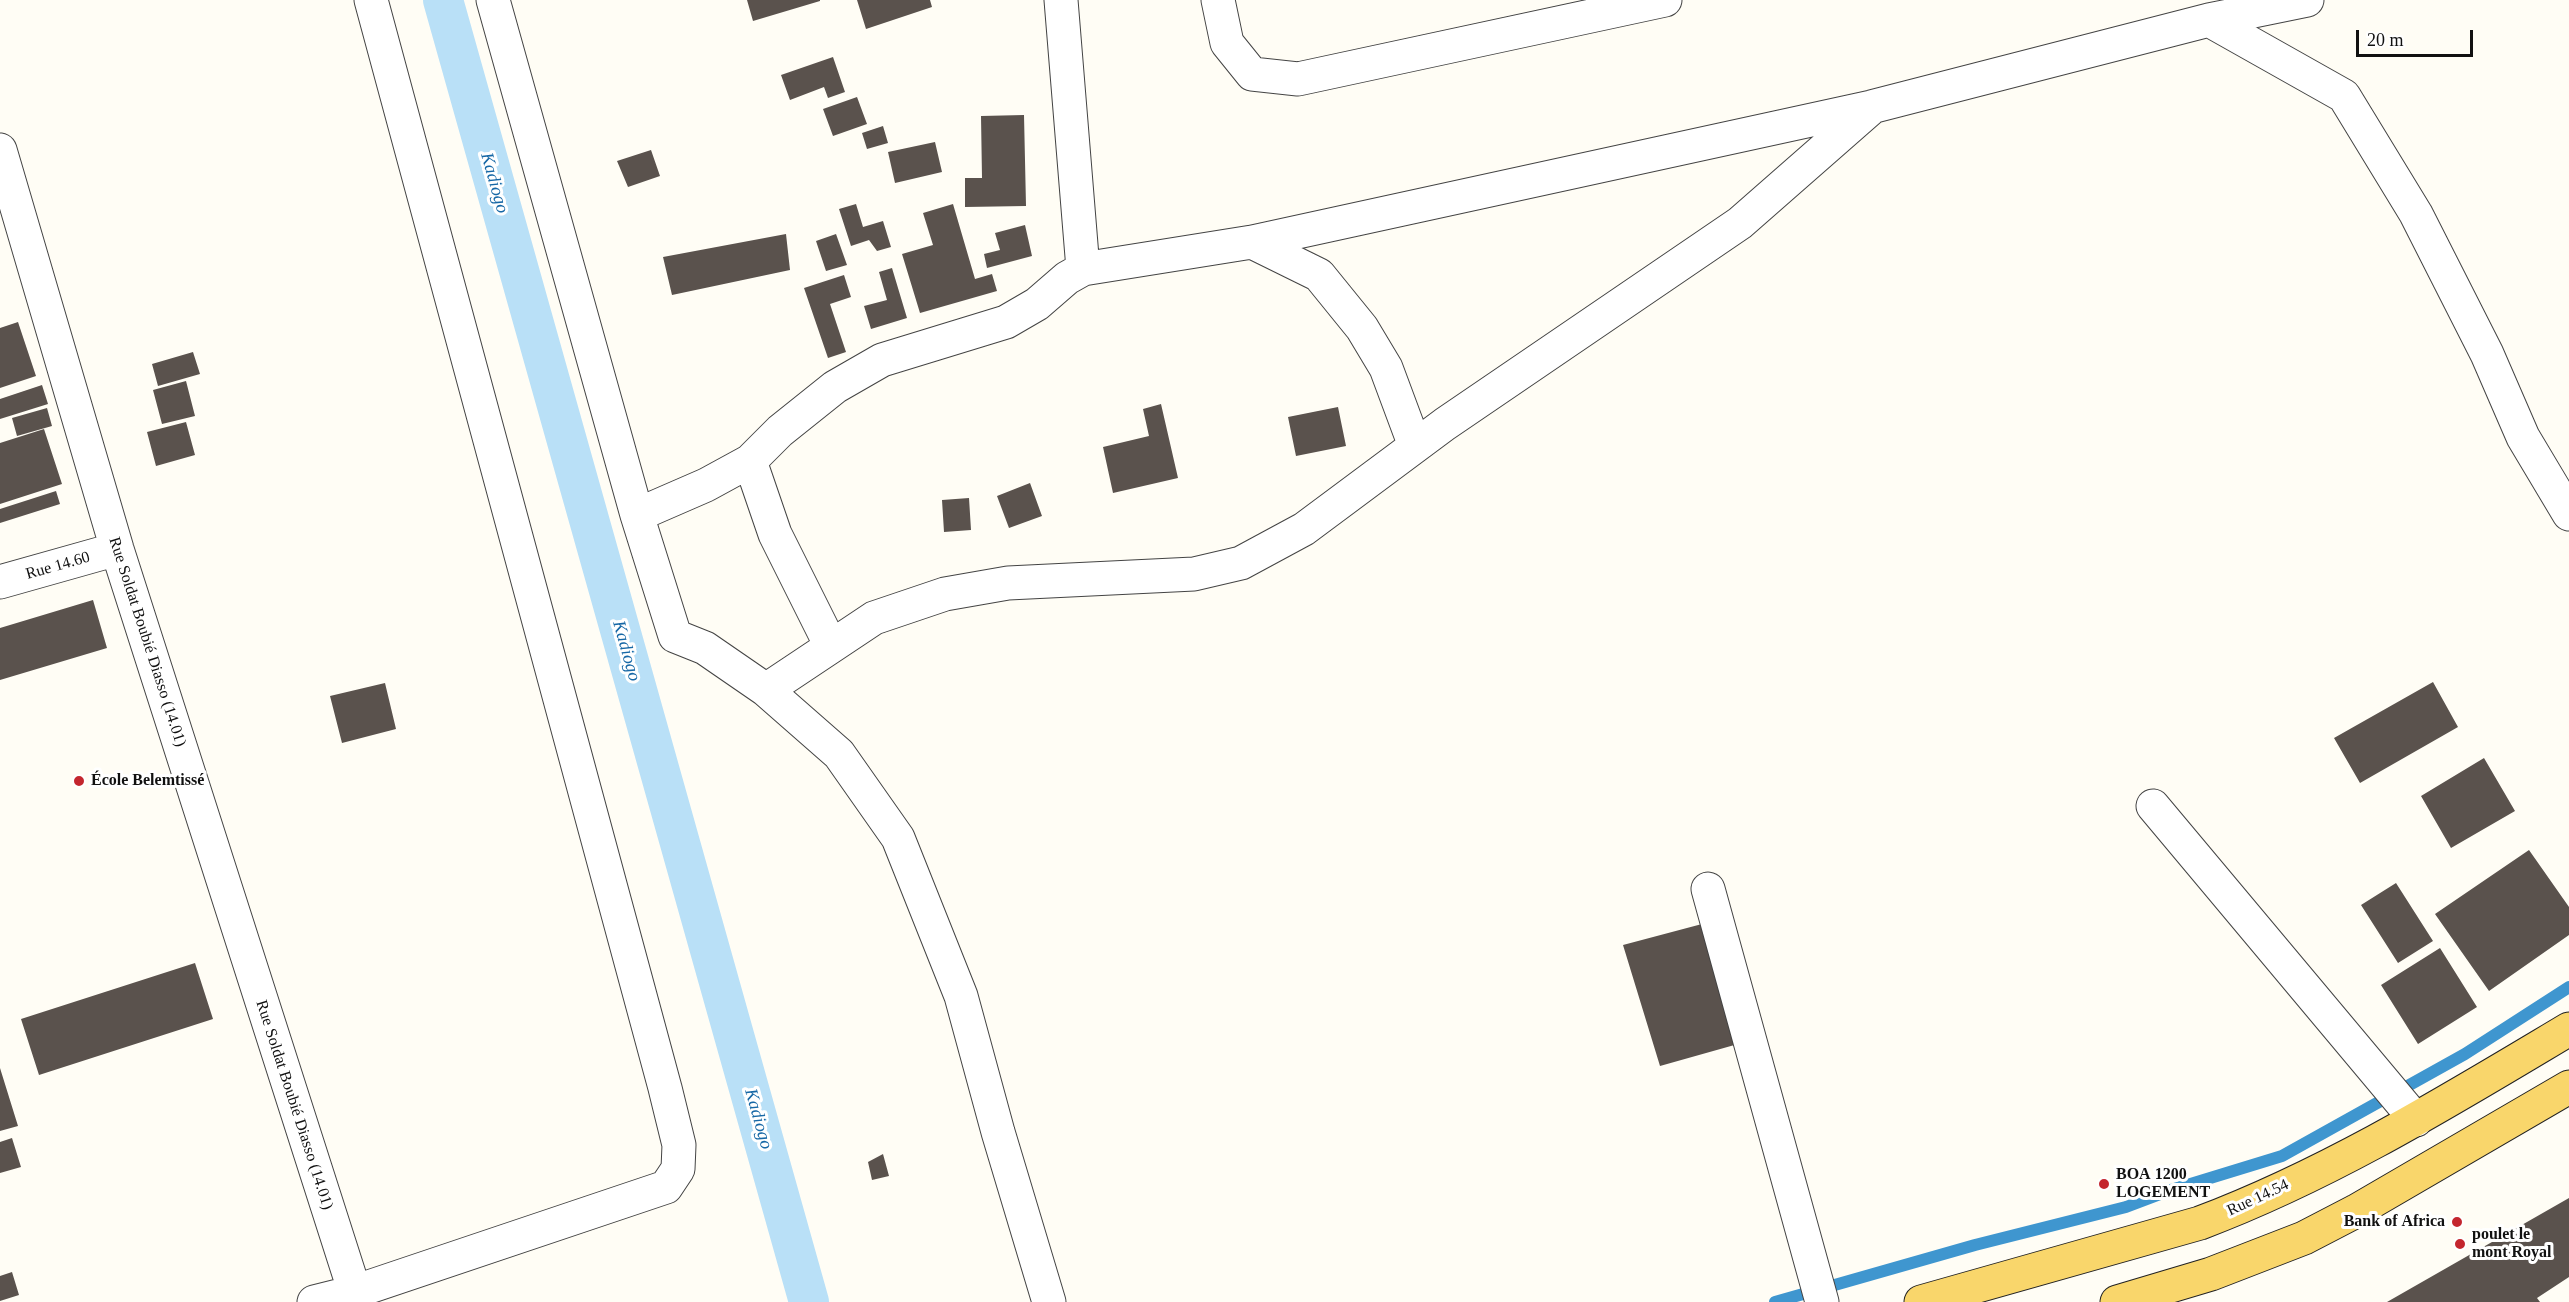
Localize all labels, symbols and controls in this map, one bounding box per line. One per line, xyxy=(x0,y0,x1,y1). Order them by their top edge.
scale bar xyxy=(2359,18,2476,56)
text: 20 m xyxy=(2367,30,2404,50)
water label: Kadiogo xyxy=(475,150,513,216)
street label: Rue Soldat Boubié Diasso (14.01) xyxy=(104,535,190,749)
street label: Rue 14.60 xyxy=(24,548,92,584)
water label: Kadiogo xyxy=(607,618,645,684)
place label: École Belemtissé xyxy=(91,771,204,791)
marker: École Belemtissé xyxy=(72,774,86,788)
street label: Rue Soldat Boubié Diasso (14.01) xyxy=(251,998,337,1212)
water label: Kadiogo xyxy=(739,1086,777,1152)
place label: BOA 1200 LOGEMENT xyxy=(2116,1165,2210,1203)
street label: Rue 14.54 xyxy=(2224,1175,2292,1221)
marker: BOA 1200 LOGEMENT xyxy=(2097,1177,2111,1191)
place label: Bank of Africa xyxy=(2344,1212,2445,1232)
marker: Bank of Africa xyxy=(2450,1215,2464,1229)
place label: poulet le mont Royal xyxy=(2472,1225,2552,1263)
marker: poulet le mont Royal xyxy=(2453,1237,2467,1251)

